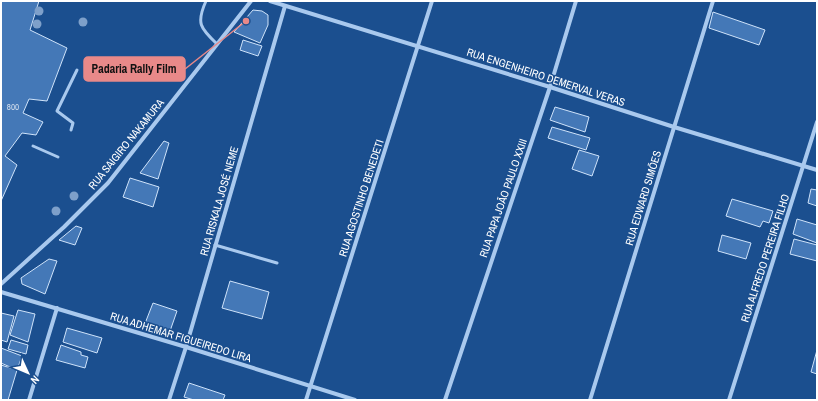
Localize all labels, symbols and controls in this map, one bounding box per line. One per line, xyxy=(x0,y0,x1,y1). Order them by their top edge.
street label: RUA ENGENHEIRO DEMERVAL VERAS xyxy=(465,45,627,109)
callout: Padaria Rally Film xyxy=(84,57,185,81)
text: Padaria Rally Film xyxy=(92,61,177,77)
street label: RUA SAIGIRO NAKAMURA xyxy=(85,95,167,192)
house number: 800 xyxy=(7,101,19,113)
street label: RUA PAPA JOÃO PAULO XXIII xyxy=(476,137,530,259)
street label: RUA AGOSTINHO BENEDETI xyxy=(335,138,387,258)
street label: RUA RISKALA JOSÉ NEME xyxy=(197,145,241,257)
street label: RUA EDWARD SIMÕES xyxy=(622,149,664,247)
street label: RUA ALFREDO PEREIRA FILHO xyxy=(738,192,792,324)
street label: RUA ADHEMAR FIGUEIREDO LIRA xyxy=(109,309,254,365)
north arrow xyxy=(8,353,48,393)
text: N xyxy=(28,373,42,387)

